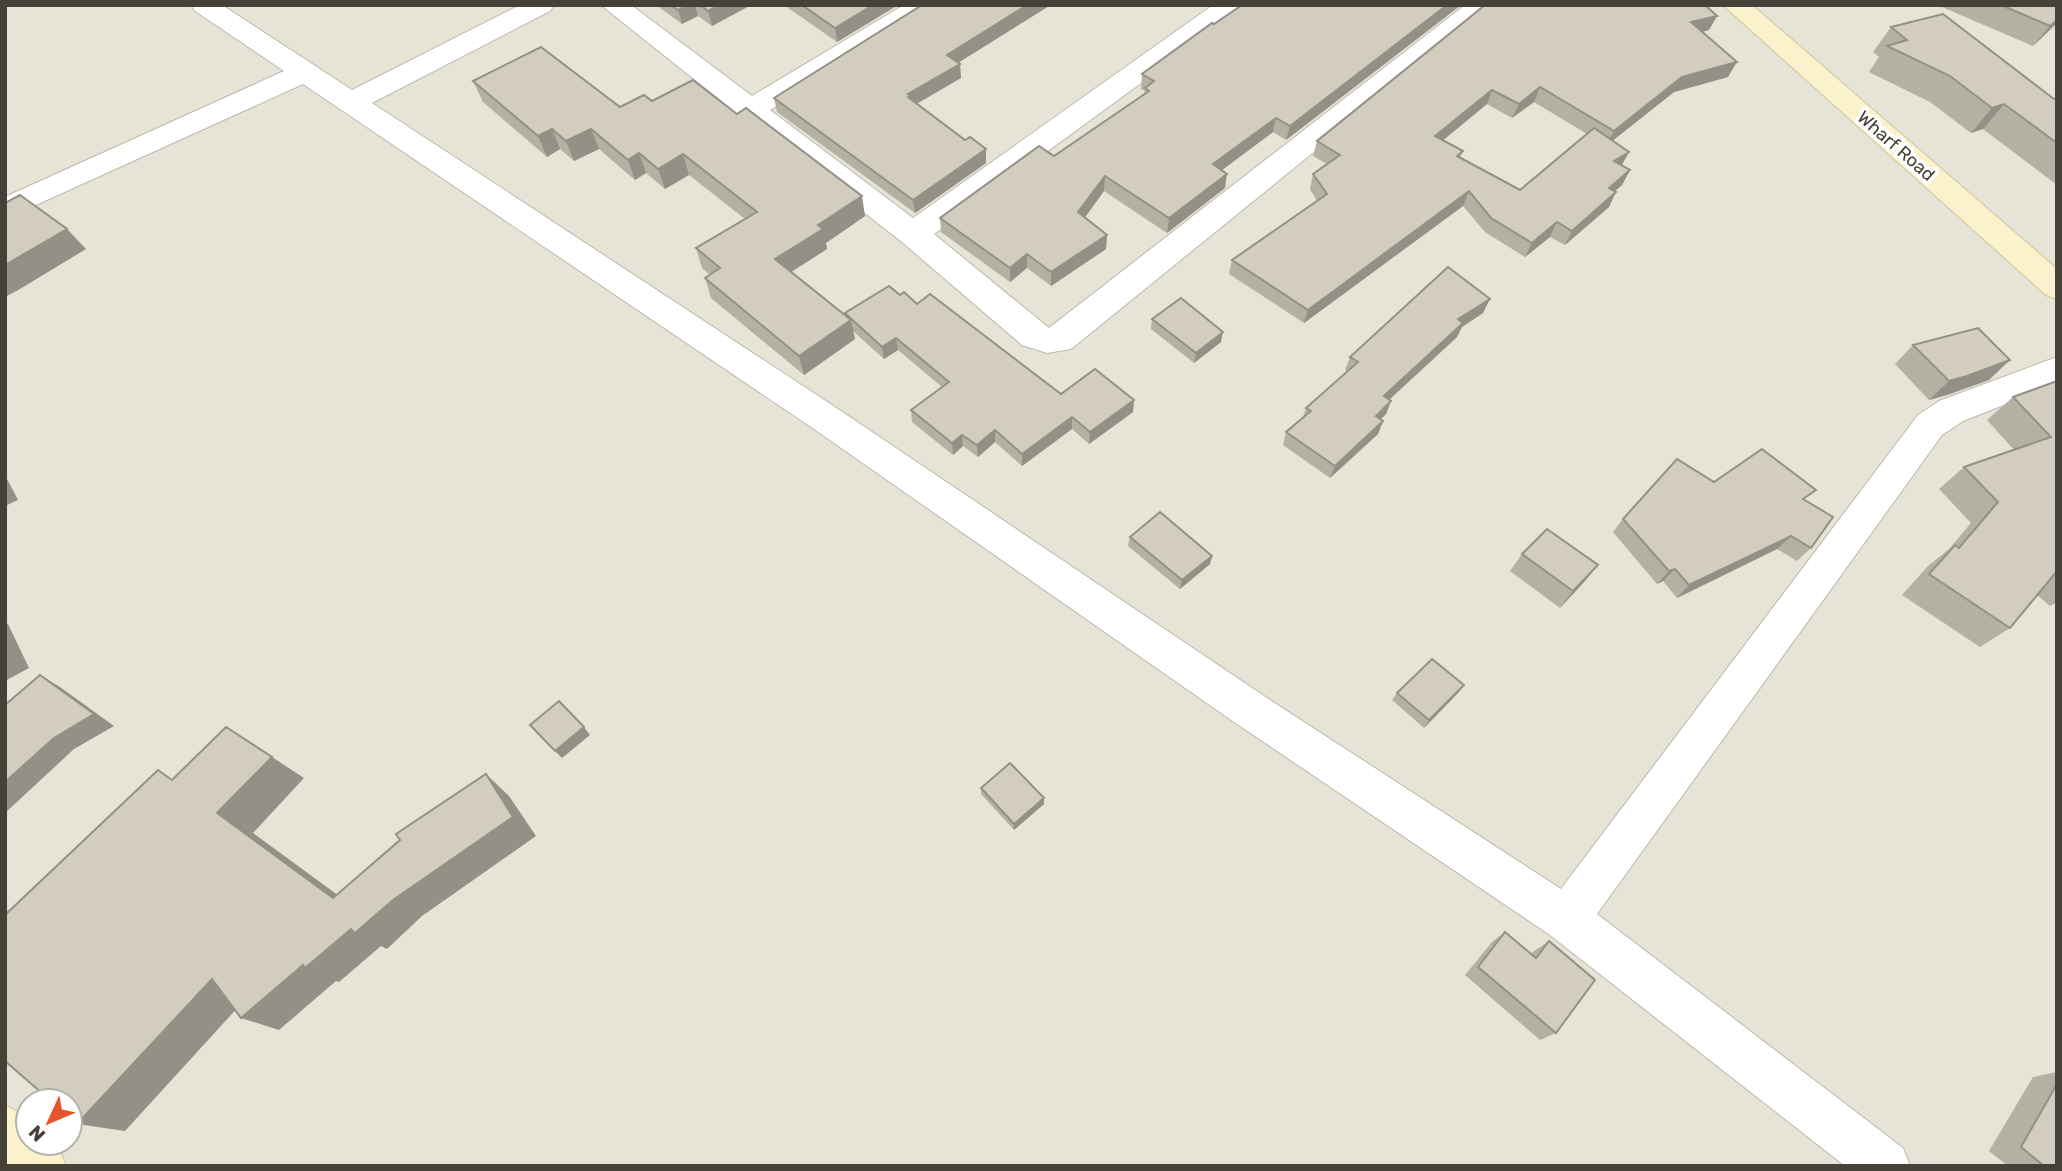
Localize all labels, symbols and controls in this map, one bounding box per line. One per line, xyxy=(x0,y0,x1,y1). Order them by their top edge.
street label: Wharf Road xyxy=(1853,106,1939,186)
north arrow xyxy=(14,1087,84,1157)
text: N xyxy=(24,1121,50,1146)

